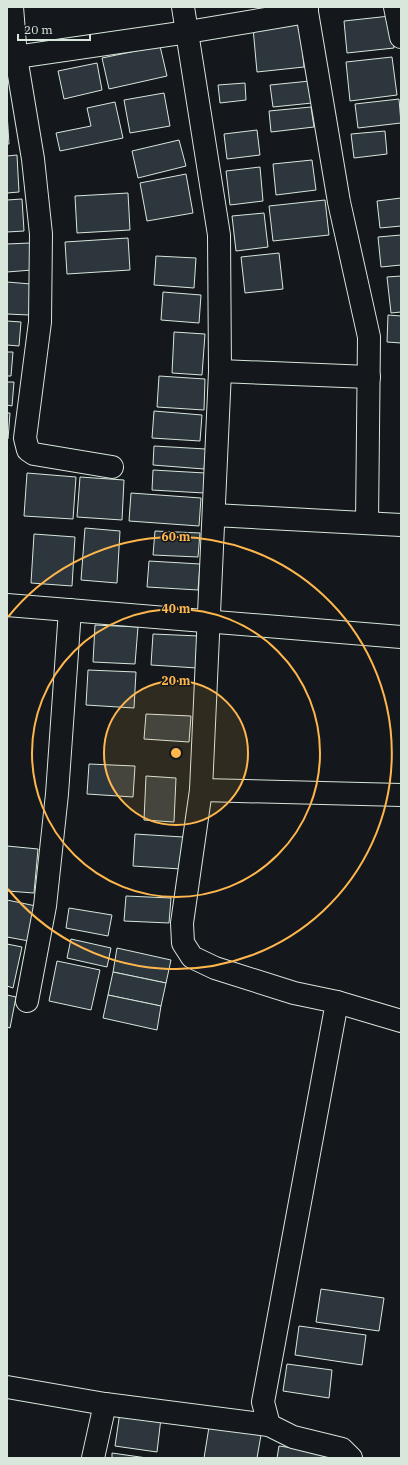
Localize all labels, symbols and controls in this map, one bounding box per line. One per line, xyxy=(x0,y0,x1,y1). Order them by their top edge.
scale bar xyxy=(18,16,90,42)
text: 20 m xyxy=(24,22,53,37)
text: 60 m xyxy=(162,529,191,544)
text: 40 m xyxy=(162,601,191,616)
text: 20 m xyxy=(162,673,191,688)
centre of rings xyxy=(169,746,183,760)

